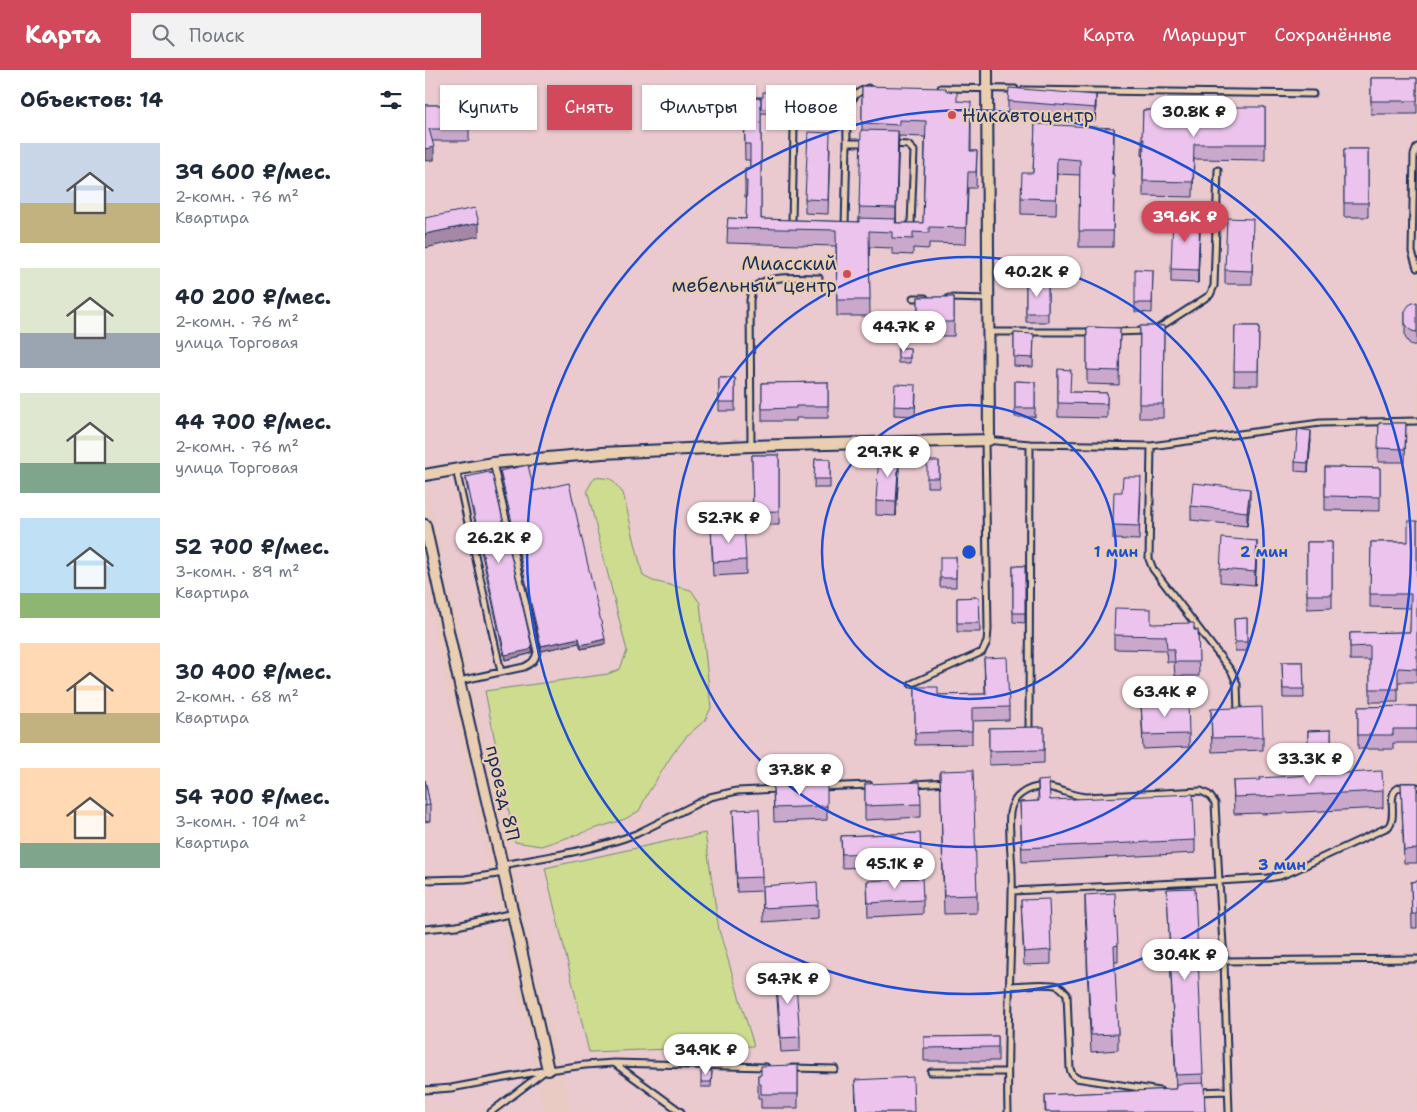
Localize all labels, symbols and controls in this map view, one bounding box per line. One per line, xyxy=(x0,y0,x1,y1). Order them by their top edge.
search box xyxy=(131,13,481,58)
text: Карта xyxy=(25,19,101,51)
icon: search xyxy=(149,21,177,49)
text: Поиск xyxy=(189,23,244,48)
text: Карта xyxy=(1083,23,1134,47)
text: Маршрут xyxy=(1162,23,1246,47)
text: Сохранённые xyxy=(1274,23,1392,47)
chip: Купить xyxy=(440,85,537,130)
chip: Снять xyxy=(547,85,632,130)
chip: Фильтры xyxy=(642,85,756,130)
chip: Новое xyxy=(766,85,856,130)
text: Объектов: 14 xyxy=(20,86,163,114)
icon: filters xyxy=(377,86,405,114)
pin: 30.8K ₽ xyxy=(1148,96,1240,138)
text: 30.8K ₽ xyxy=(1162,101,1226,122)
place label: Никавтоцентр xyxy=(962,103,1094,128)
marker: Никавтоцентр xyxy=(946,109,958,121)
text: 39 600 ₽/мес. xyxy=(175,158,331,186)
icon: home xyxy=(60,163,120,223)
text: 2-комн. · 76 m² xyxy=(175,186,299,207)
pin: 39.6K ₽ xyxy=(1139,200,1231,243)
text: 39.6K ₽ xyxy=(1153,206,1217,227)
text: Квартира xyxy=(175,207,249,228)
place label: Миасский мебельный центр xyxy=(672,251,837,298)
pin: 40.2K ₽ xyxy=(991,256,1083,298)
text: 40.2K ₽ xyxy=(1005,261,1069,282)
marker: Миасский мебельный центр xyxy=(841,268,853,280)
text: 40 200 ₽/мес. xyxy=(175,283,331,311)
icon: home xyxy=(60,288,120,348)
pin: 44.7K ₽ xyxy=(858,310,950,353)
text: 2-комн. · 76 m² xyxy=(175,311,299,332)
text: 44.7K ₽ xyxy=(872,316,936,337)
text: улица Торговая xyxy=(175,332,299,353)
text: 44 700 ₽/мес. xyxy=(175,408,332,436)
icon: home xyxy=(60,413,120,473)
text: 2-комн. · 76 m² xyxy=(175,436,299,457)
pin: 29.7K ₽ xyxy=(842,436,934,478)
text: 29.7K ₽ xyxy=(856,441,920,462)
text: улица Торговая xyxy=(175,457,299,478)
pin: 52.7K ₽ xyxy=(683,502,775,544)
text: 52.7K ₽ xyxy=(698,507,760,528)
pin: 26.2K ₽ xyxy=(453,522,545,564)
text: 26.2K ₽ xyxy=(467,527,532,548)
text: 52 700 ₽/мес. xyxy=(175,533,329,561)
icon: home xyxy=(60,538,120,598)
text: 1 мин xyxy=(1094,542,1138,562)
text: 2 мин xyxy=(1240,542,1288,562)
centre of rings xyxy=(960,543,978,561)
text: 3-комн. · 89 m² xyxy=(175,561,300,582)
text: Квартира xyxy=(175,582,249,603)
text: 30 400 ₽/мес. xyxy=(175,658,332,686)
icon: home xyxy=(60,663,120,723)
pin: 63.4K ₽ xyxy=(1119,676,1211,718)
text: 63.4K ₽ xyxy=(1133,681,1197,702)
text: 2-комн. · 68 m² xyxy=(175,686,299,707)
text: Квартира xyxy=(175,707,249,728)
pin: 33.3K ₽ xyxy=(1264,742,1356,785)
street label: проезд 8П xyxy=(480,743,526,843)
text: 33.3K ₽ xyxy=(1278,748,1342,769)
pin: 37.8K ₽ xyxy=(754,754,846,796)
text: 37.8K ₽ xyxy=(768,759,832,780)
text: 54 700 ₽/мес. xyxy=(175,783,330,811)
icon: home xyxy=(60,788,120,848)
text: 3-комн. · 104 m² xyxy=(175,811,306,832)
text: Квартира xyxy=(175,832,249,853)
pin: 45.1K ₽ xyxy=(849,848,941,890)
text: 45.1K ₽ xyxy=(866,853,924,874)
text: 3 мин xyxy=(1258,855,1306,875)
pin: 30.4K ₽ xyxy=(1139,938,1231,981)
text: 30.4K ₽ xyxy=(1153,944,1217,965)
pin: 54.7K ₽ xyxy=(742,962,834,1005)
text: 54.7K ₽ xyxy=(757,968,819,989)
pin: 34.9K ₽ xyxy=(660,1034,752,1076)
text: 34.9K ₽ xyxy=(675,1039,737,1060)

